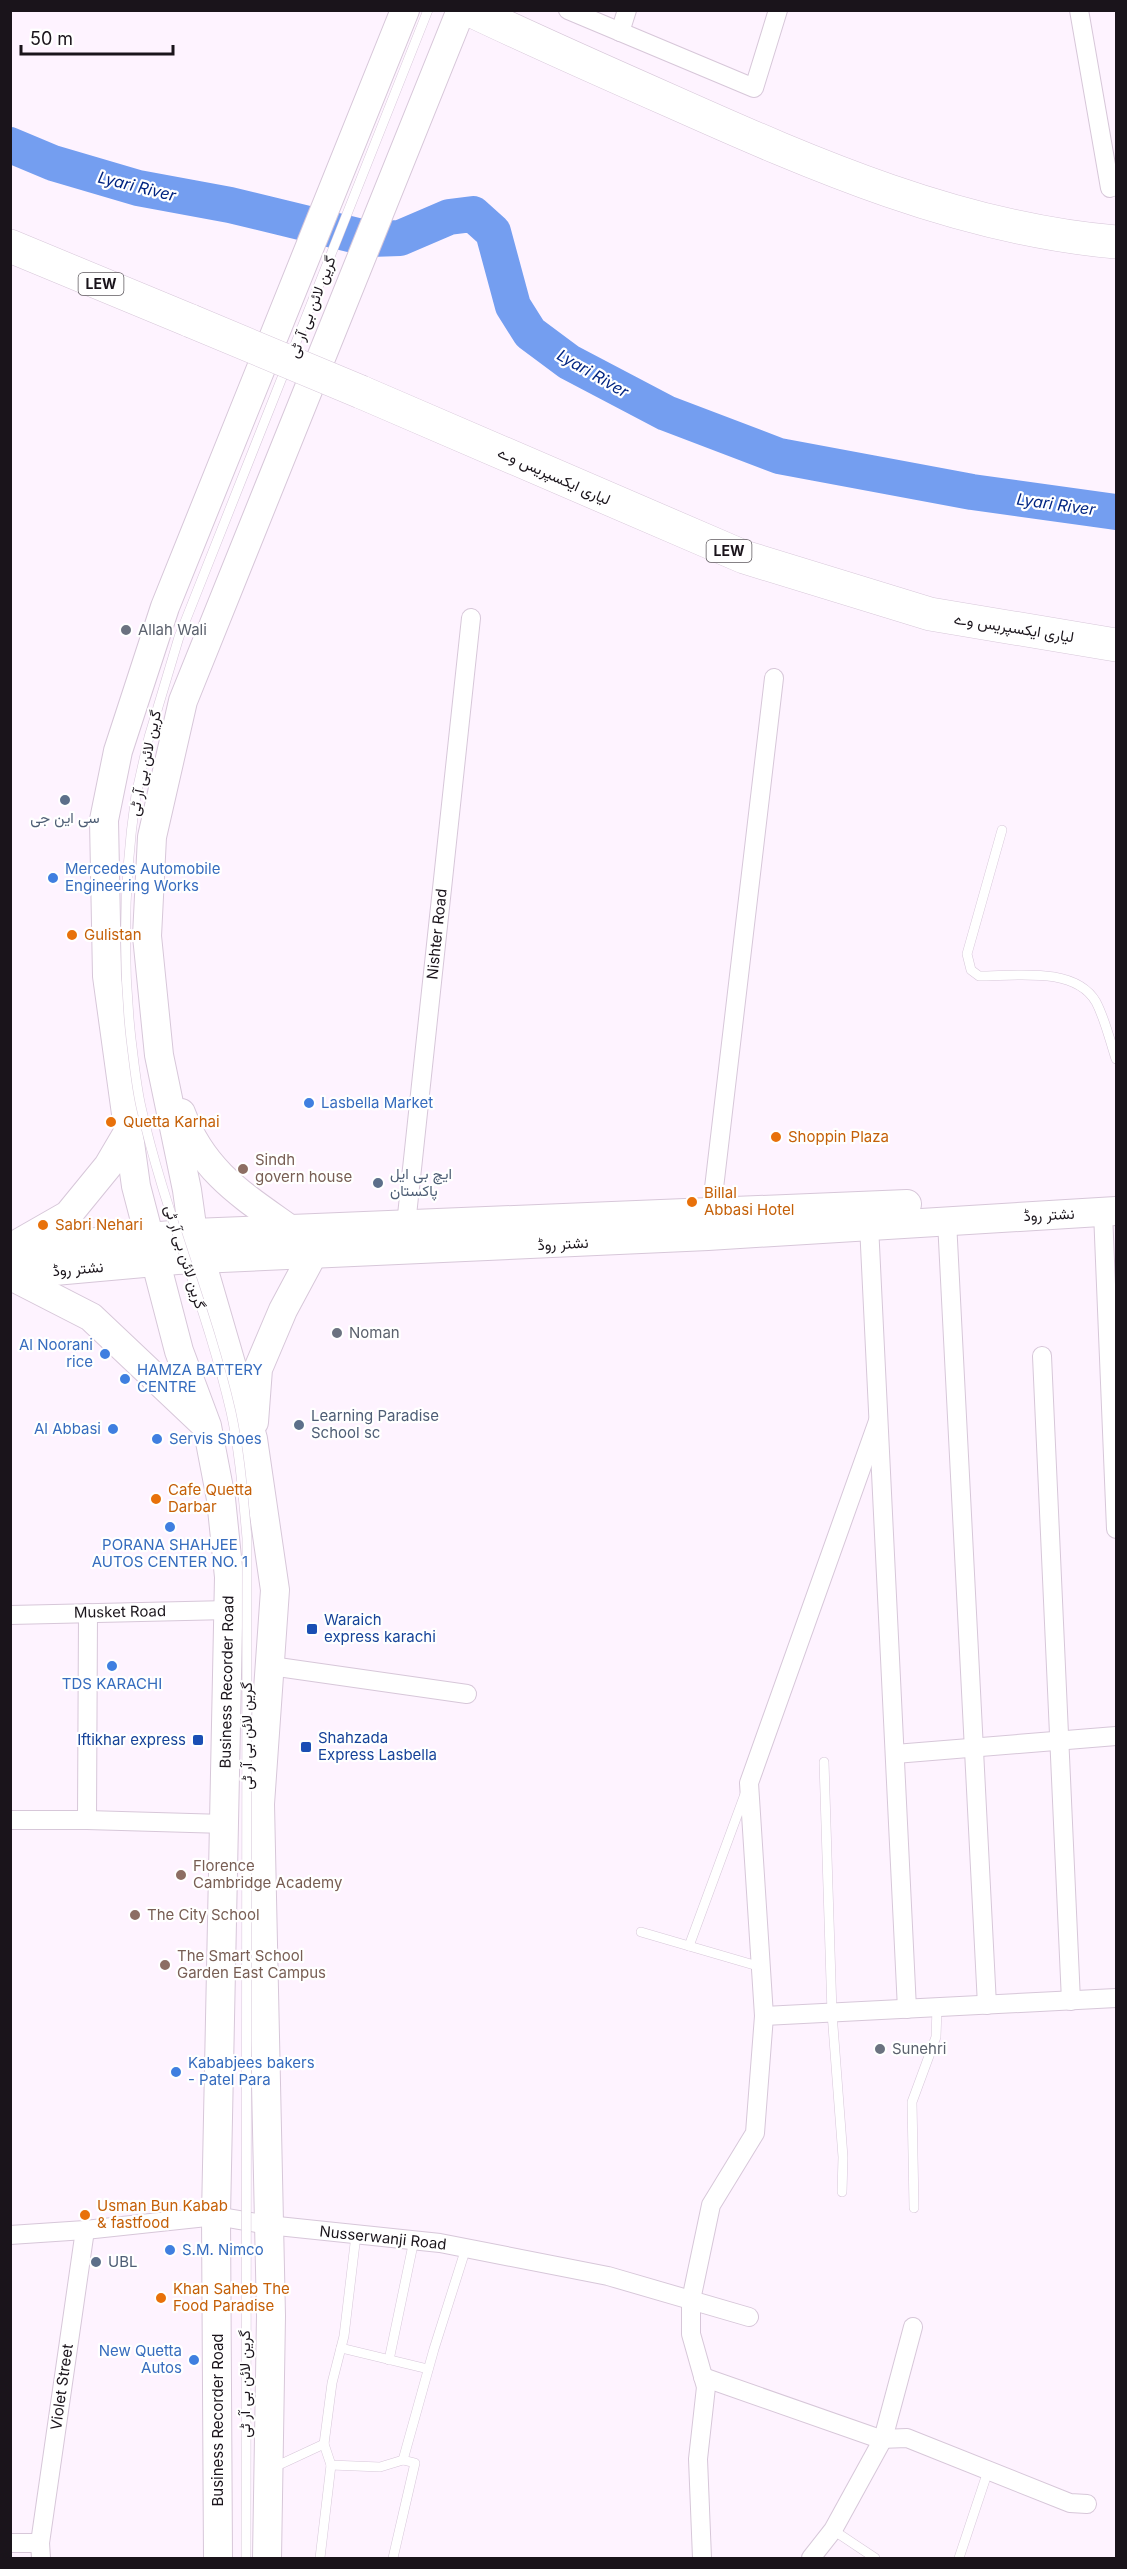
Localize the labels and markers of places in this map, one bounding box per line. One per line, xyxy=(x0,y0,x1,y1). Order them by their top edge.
place label: Allah Wali xyxy=(138,620,207,639)
marker: Allah Wali xyxy=(119,623,133,637)
marker: سی این جی xyxy=(58,793,72,807)
place label: سی این جی xyxy=(30,808,100,828)
place label: Mercedes Automobile Engineering Works xyxy=(65,859,220,895)
marker: Mercedes Automobile Engineering Works xyxy=(46,871,60,885)
place label: Gulistan xyxy=(84,925,142,944)
marker: Gulistan xyxy=(65,928,79,942)
place label: Lasbella Market xyxy=(321,1093,433,1112)
marker: Lasbella Market xyxy=(302,1096,316,1110)
place label: Quetta Karhai xyxy=(123,1112,220,1131)
marker: Quetta Karhai xyxy=(104,1115,118,1129)
place label: Shoppin Plaza xyxy=(788,1127,889,1146)
marker: Shoppin Plaza xyxy=(769,1130,783,1144)
place label: Sindh govern house xyxy=(255,1150,352,1186)
marker: Sindh govern house xyxy=(236,1162,250,1176)
place label: ایچ بی ایل پاکستان xyxy=(390,1164,452,1201)
marker: ایچ بی ایل پاکستان xyxy=(371,1176,385,1190)
place label: Billal Abbasi Hotel xyxy=(704,1183,794,1219)
marker: Billal Abbasi Hotel xyxy=(685,1195,699,1209)
place label: Sabri Nehari xyxy=(55,1215,143,1234)
marker: Sabri Nehari xyxy=(36,1218,50,1232)
place label: Noman xyxy=(349,1323,400,1342)
marker: Noman xyxy=(330,1326,344,1340)
place label: Al Noorani rice xyxy=(19,1335,93,1371)
marker: Al Noorani rice xyxy=(98,1347,112,1361)
place label: HAMZA BATTERY CENTRE xyxy=(137,1360,263,1396)
marker: HAMZA BATTERY CENTRE xyxy=(118,1372,132,1386)
place label: Learning Paradise School sc xyxy=(311,1406,439,1442)
marker: Learning Paradise School sc xyxy=(292,1418,306,1432)
place label: Al Abbasi xyxy=(34,1419,101,1438)
marker: Al Abbasi xyxy=(106,1422,120,1436)
place label: Servis Shoes xyxy=(169,1429,262,1448)
marker: Servis Shoes xyxy=(150,1432,164,1446)
place label: Cafe Quetta Darbar xyxy=(168,1480,253,1516)
marker: Cafe Quetta Darbar xyxy=(149,1492,163,1506)
marker: PORANA SHAHJEE AUTOS CENTER NO. 1 xyxy=(163,1520,177,1534)
place label: PORANA SHAHJEE AUTOS CENTER NO. 1 xyxy=(92,1535,248,1571)
place label: Waraich express karachi xyxy=(324,1610,436,1646)
marker: Waraich express karachi xyxy=(305,1622,319,1636)
marker: TDS KARACHI xyxy=(105,1659,119,1673)
place label: TDS KARACHI xyxy=(62,1674,162,1693)
place label: Shahzada Express Lasbella xyxy=(318,1728,437,1764)
place label: Iftikhar express xyxy=(77,1730,186,1749)
marker: Iftikhar express xyxy=(191,1733,205,1747)
marker: Shahzada Express Lasbella xyxy=(299,1740,313,1754)
place label: Florence Cambridge Academy xyxy=(193,1856,343,1892)
marker: Florence Cambridge Academy xyxy=(174,1868,188,1882)
place label: The City School xyxy=(147,1905,260,1924)
marker: The City School xyxy=(128,1908,142,1922)
place label: The Smart School Garden East Campus xyxy=(177,1946,326,1982)
marker: The Smart School Garden East Campus xyxy=(158,1958,172,1972)
place label: Sunehri xyxy=(892,2039,947,2058)
marker: Sunehri xyxy=(873,2042,887,2056)
place label: Kababjees bakers - Patel Para xyxy=(188,2053,315,2089)
marker: Kababjees bakers - Patel Para xyxy=(169,2065,183,2079)
place label: Usman Bun Kabab & fastfood xyxy=(97,2196,228,2232)
marker: Usman Bun Kabab & fastfood xyxy=(78,2208,92,2222)
place label: S.M. Nimco xyxy=(182,2240,264,2259)
marker: S.M. Nimco xyxy=(163,2243,177,2257)
place label: UBL xyxy=(108,2252,137,2271)
marker: UBL xyxy=(89,2255,103,2269)
place label: Khan Saheb The Food Paradise xyxy=(173,2279,290,2315)
marker: Khan Saheb The Food Paradise xyxy=(154,2291,168,2305)
place label: New Quetta Autos xyxy=(99,2341,182,2377)
marker: New Quetta Autos xyxy=(187,2353,201,2367)

